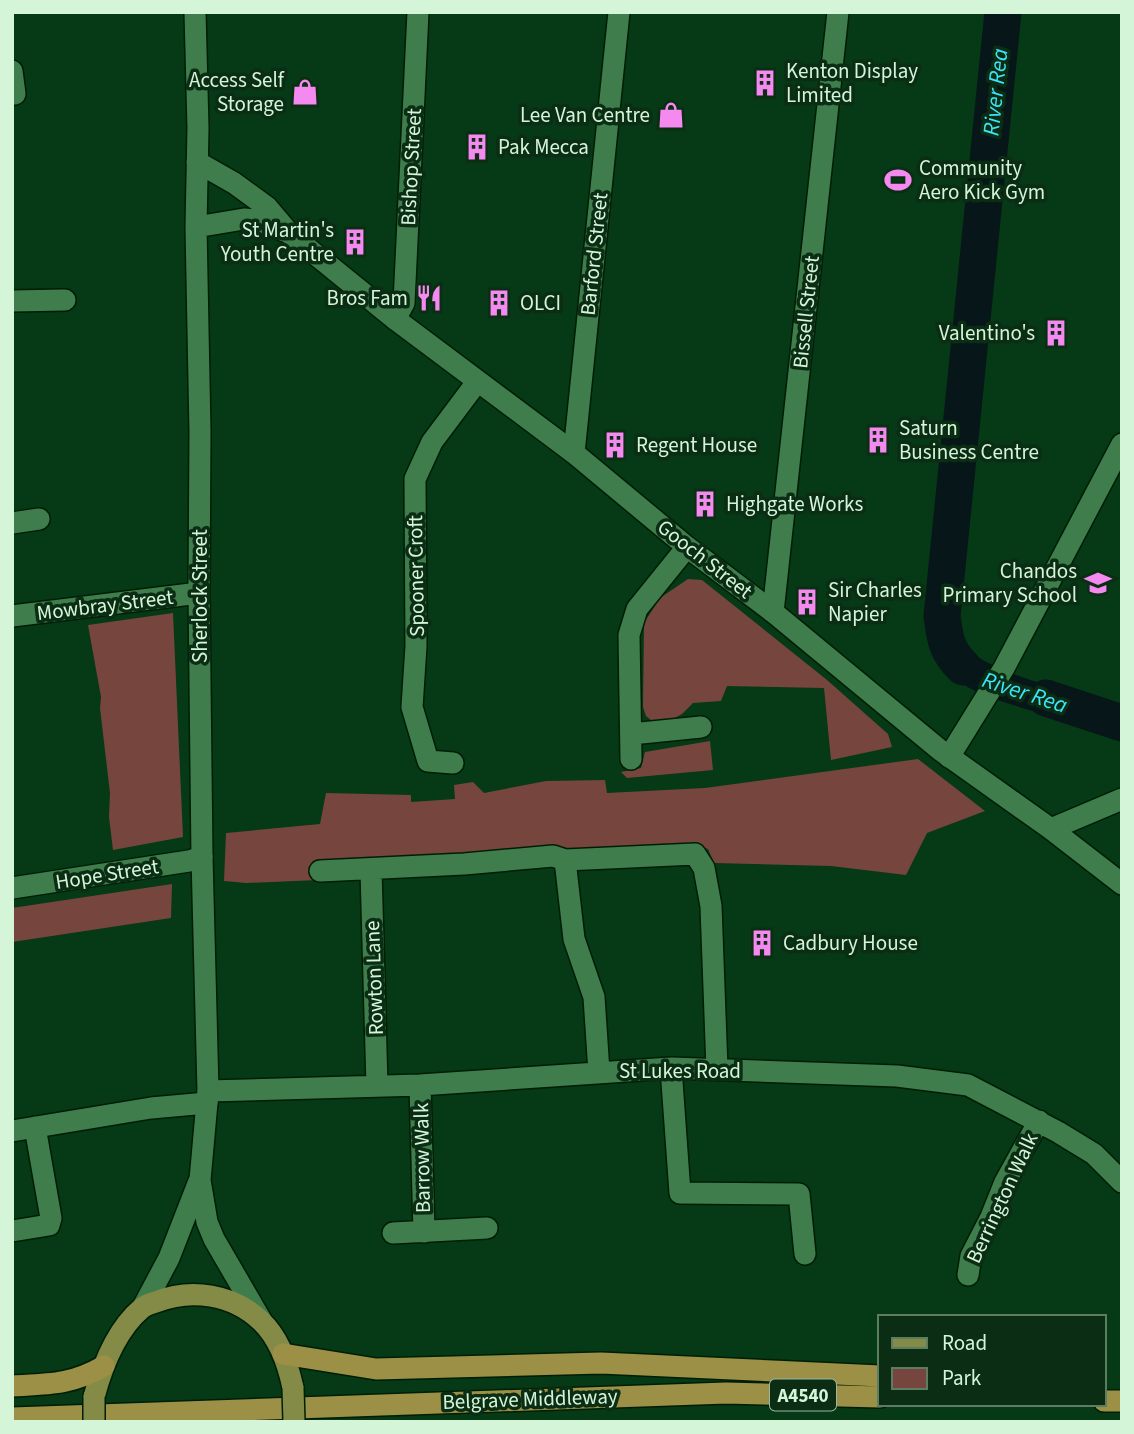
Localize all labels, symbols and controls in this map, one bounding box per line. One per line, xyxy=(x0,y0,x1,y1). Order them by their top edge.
water label: River Rea xyxy=(974,47,1016,137)
place label: Kenton Display Limited xyxy=(786,56,918,110)
place label: Access Self Storage xyxy=(189,65,285,119)
building icon: Kenton Display Limited xyxy=(750,68,780,98)
shop icon: Access Self Storage xyxy=(290,77,320,107)
place label: Lee Van Centre xyxy=(520,100,650,130)
shop icon: Lee Van Centre xyxy=(656,100,686,130)
street label: Bishop Street xyxy=(393,107,429,227)
building icon: Pak Mecca xyxy=(462,132,492,162)
place label: Pak Mecca xyxy=(498,132,589,162)
place label: Community Aero Kick Gym xyxy=(919,153,1045,207)
sports icon: Community Aero Kick Gym xyxy=(883,165,913,195)
street label: Barford Street xyxy=(573,191,615,317)
place label: St Martin's Youth Centre xyxy=(220,215,334,269)
building icon: St Martin's Youth Centre xyxy=(340,227,370,257)
street label: Bissell Street xyxy=(785,254,827,370)
place label: Bros Fam xyxy=(327,283,408,313)
restaurant icon: Bros Fam xyxy=(414,283,444,313)
building icon: OLCI xyxy=(484,288,514,318)
place label: OLCI xyxy=(520,288,561,318)
place label: Valentino's xyxy=(939,318,1035,348)
building icon: Valentino's xyxy=(1041,318,1071,348)
place label: Saturn Business Centre xyxy=(899,413,1039,467)
building icon: Saturn Business Centre xyxy=(863,425,893,455)
building icon: Regent House xyxy=(600,430,630,460)
place label: Regent House xyxy=(636,430,757,460)
building icon: Highgate Works xyxy=(690,489,720,519)
place label: Highgate Works xyxy=(726,489,863,519)
street label: Gooch Street xyxy=(651,512,759,606)
street label: Spooner Croft xyxy=(400,514,432,637)
street label: Sherlock Street xyxy=(185,529,215,663)
place label: Chandos Primary School xyxy=(943,556,1077,610)
school or university icon: Chandos Primary School xyxy=(1083,568,1113,598)
place label: Sir Charles Napier xyxy=(828,575,922,629)
street label: Mowbray Street xyxy=(35,582,175,628)
building icon: Sir Charles Napier xyxy=(792,587,822,617)
water label: River Rea xyxy=(978,663,1072,722)
street label: Hope Street xyxy=(53,851,161,897)
street label: Rowton Lane xyxy=(357,920,391,1036)
building icon: Cadbury House xyxy=(747,928,777,958)
place label: Cadbury House xyxy=(783,928,918,958)
street label: St Lukes Road xyxy=(619,1056,741,1086)
street label: Barrow Walk xyxy=(406,1102,438,1213)
street label: Berrington Walk xyxy=(959,1127,1046,1268)
legend xyxy=(878,1315,1106,1406)
text: Road xyxy=(942,1328,987,1358)
text: Park xyxy=(942,1363,982,1393)
road number: A4540 xyxy=(770,1380,836,1410)
street label: Belgrave Middleway xyxy=(442,1381,618,1417)

